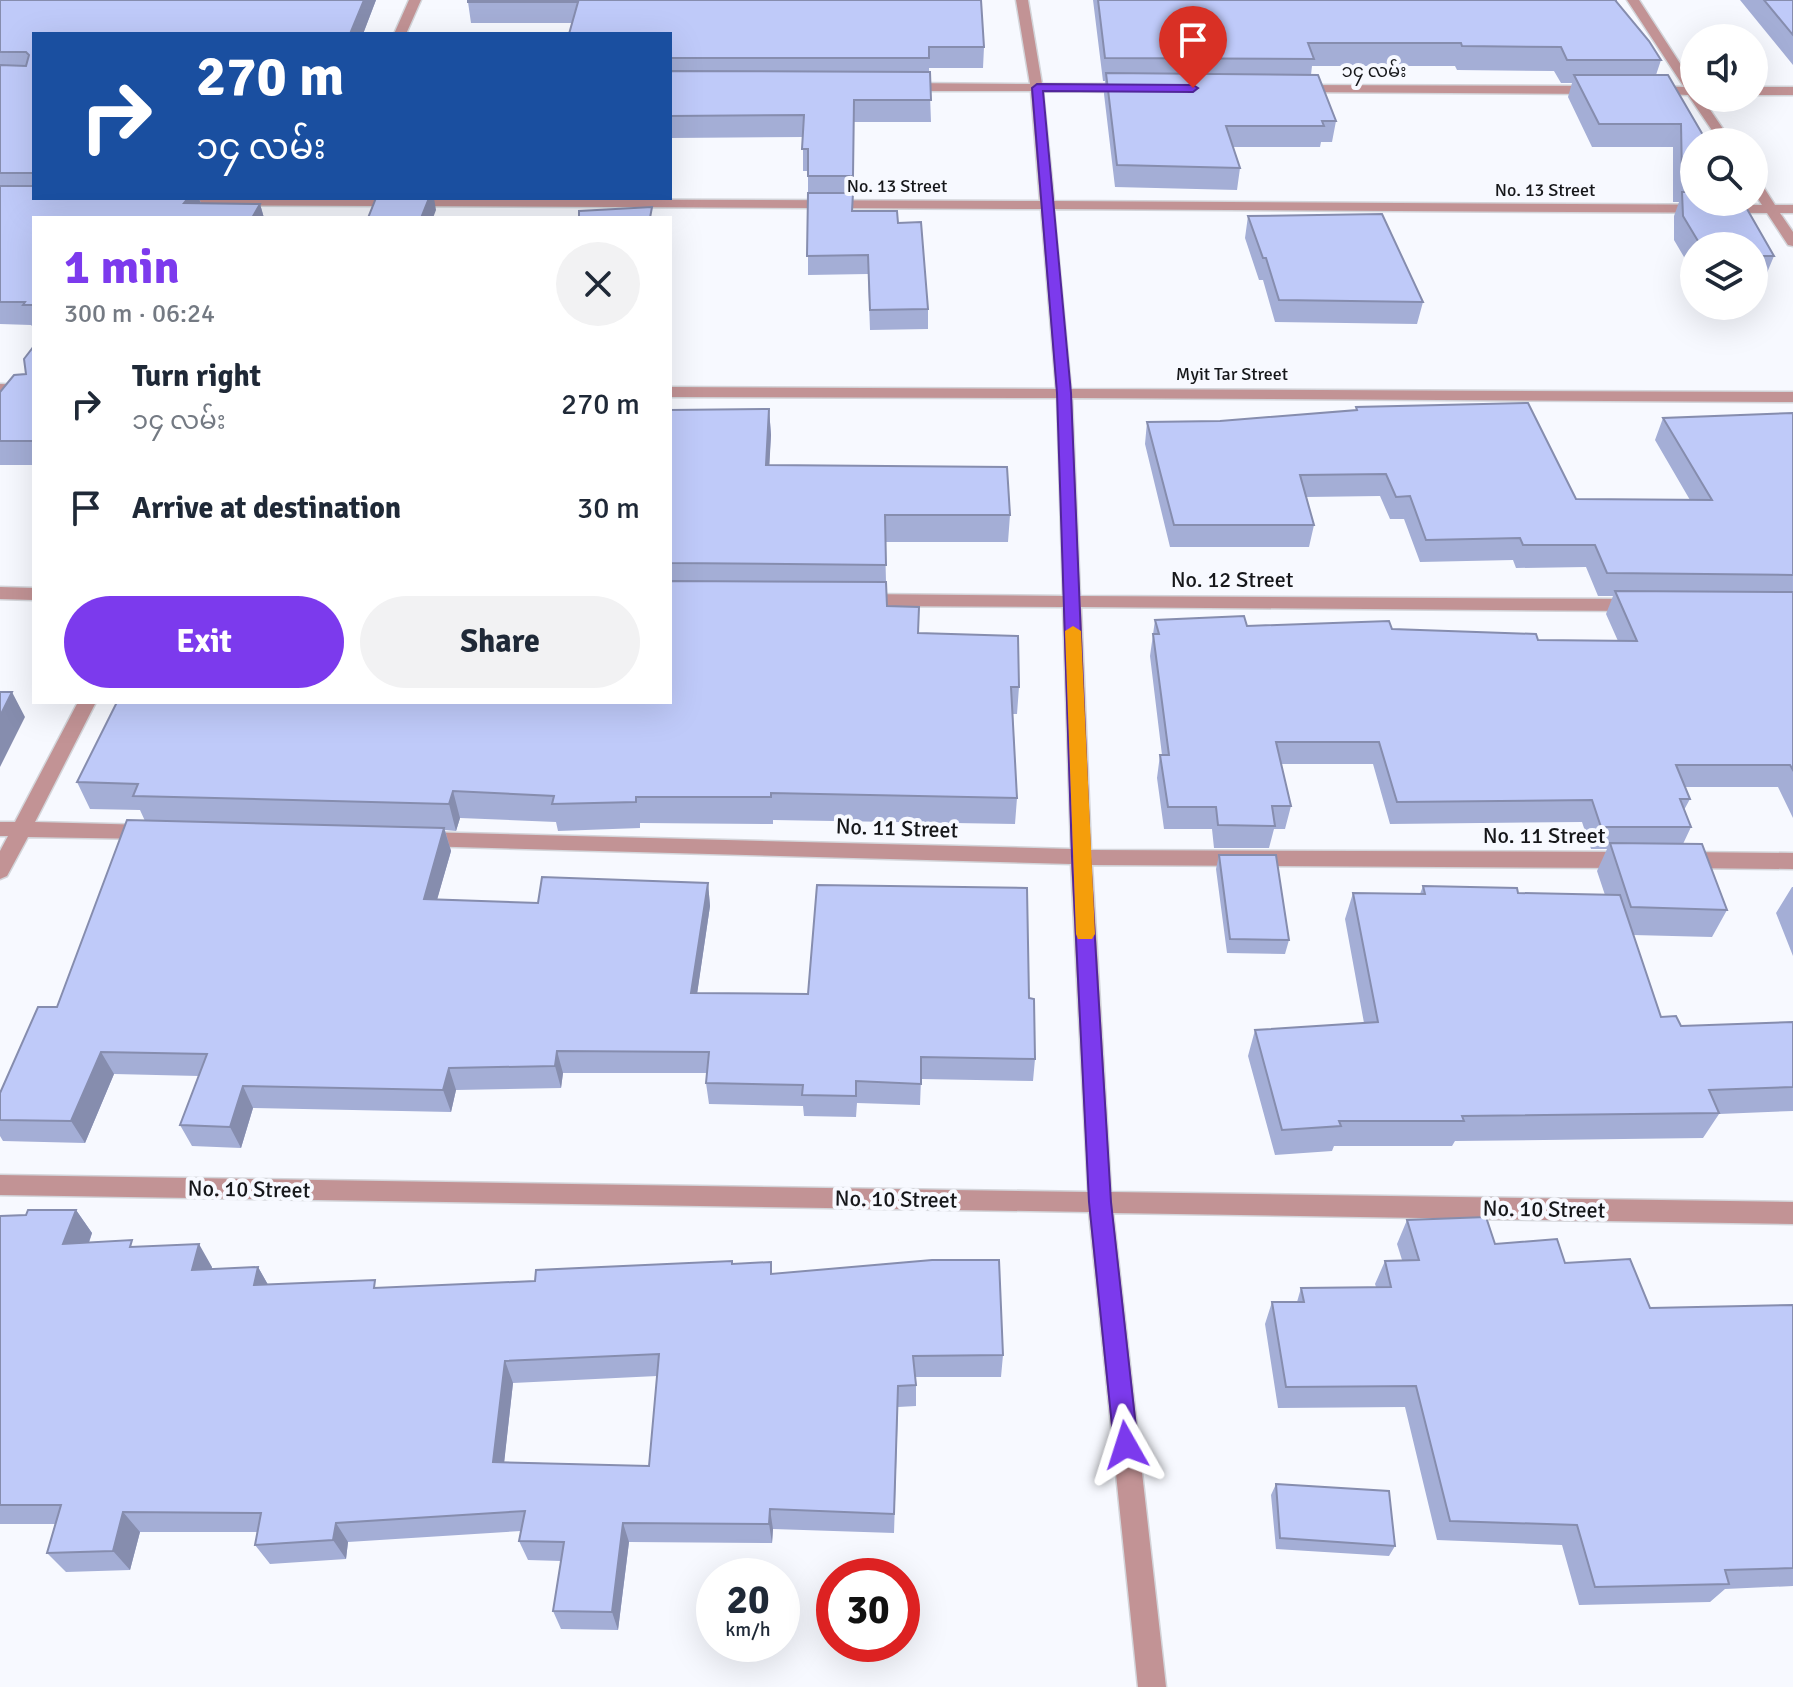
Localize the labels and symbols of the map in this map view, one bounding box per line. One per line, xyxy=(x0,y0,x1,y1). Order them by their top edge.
pin xyxy=(1159,6,1227,88)
street label: ၁၄ လမ်း xyxy=(1342,58,1406,86)
street label: No. 13 Street xyxy=(847,175,947,197)
street label: No. 13 Street xyxy=(1495,179,1595,201)
street label: Myit Tar Street xyxy=(1176,363,1288,385)
street label: No. 12 Street xyxy=(1171,566,1294,593)
street label: No. 11 Street xyxy=(835,812,959,844)
street label: No. 11 Street xyxy=(1483,822,1606,849)
street label: No. 10 Street xyxy=(187,1174,311,1204)
street label: No. 10 Street xyxy=(834,1184,958,1214)
street label: No. 10 Street xyxy=(1482,1194,1606,1224)
position arrow xyxy=(1084,1403,1168,1487)
speed limit sign: 30 xyxy=(816,1558,920,1662)

